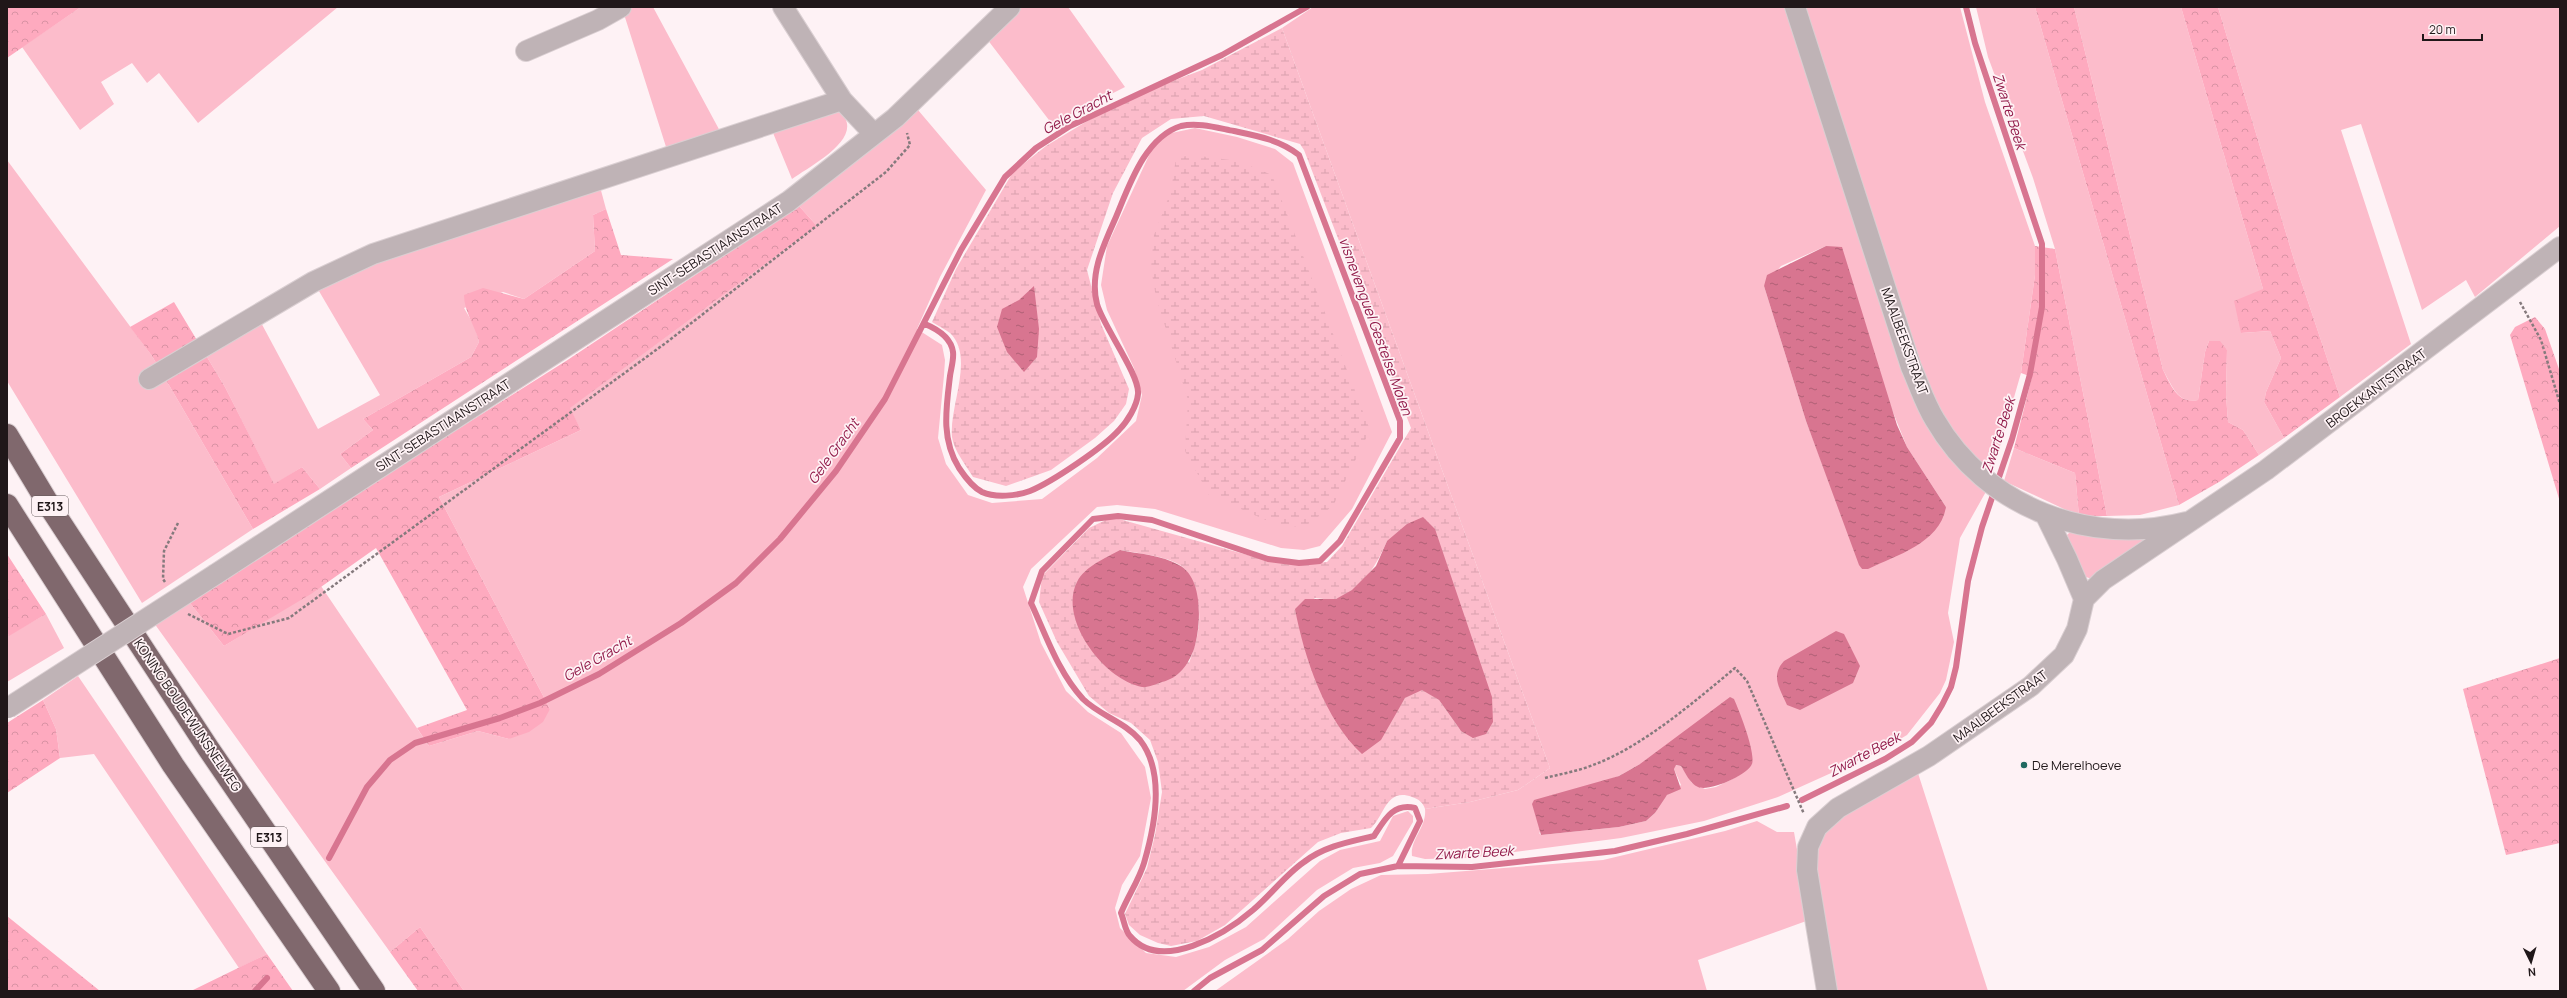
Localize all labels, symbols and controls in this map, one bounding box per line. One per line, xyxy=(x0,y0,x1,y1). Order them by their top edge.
scale bar xyxy=(2423,16,2482,42)
text: 20 m xyxy=(2429,21,2456,38)
water label: Zwarte Beek xyxy=(1989,70,2032,154)
water label: Gele Gracht xyxy=(1039,85,1116,138)
street label: SINT-SEBASTIAANSTRAAT xyxy=(644,199,786,299)
water label: visnevenguel Gestelse Molen xyxy=(1335,234,1417,418)
street label: MAALBEEKSTRAAT xyxy=(1877,285,1933,397)
street label: BROEKKANTSTRAAT xyxy=(2322,344,2430,432)
street label: SINT-SEBASTIAANSTRAAT xyxy=(372,375,514,475)
water label: Zwarte Beek xyxy=(1977,392,2020,476)
water label: Gele Gracht xyxy=(803,413,864,487)
road number: E313 xyxy=(32,496,68,516)
water label: Gele Gracht xyxy=(559,630,636,685)
street label: KONING BOUDEWIJNSNELWEG xyxy=(130,635,246,795)
street label: MAALBEEKSTRAAT xyxy=(1949,666,2051,746)
water label: Zwarte Beek xyxy=(1825,726,1905,781)
place label: De Merelhoeve xyxy=(2032,756,2122,774)
marker: De Merelhoeve xyxy=(2019,760,2029,770)
road number: E313 xyxy=(251,827,287,847)
water label: Zwarte Beek xyxy=(1434,840,1516,864)
north arrow xyxy=(2511,942,2551,982)
text: N xyxy=(2527,965,2537,980)

